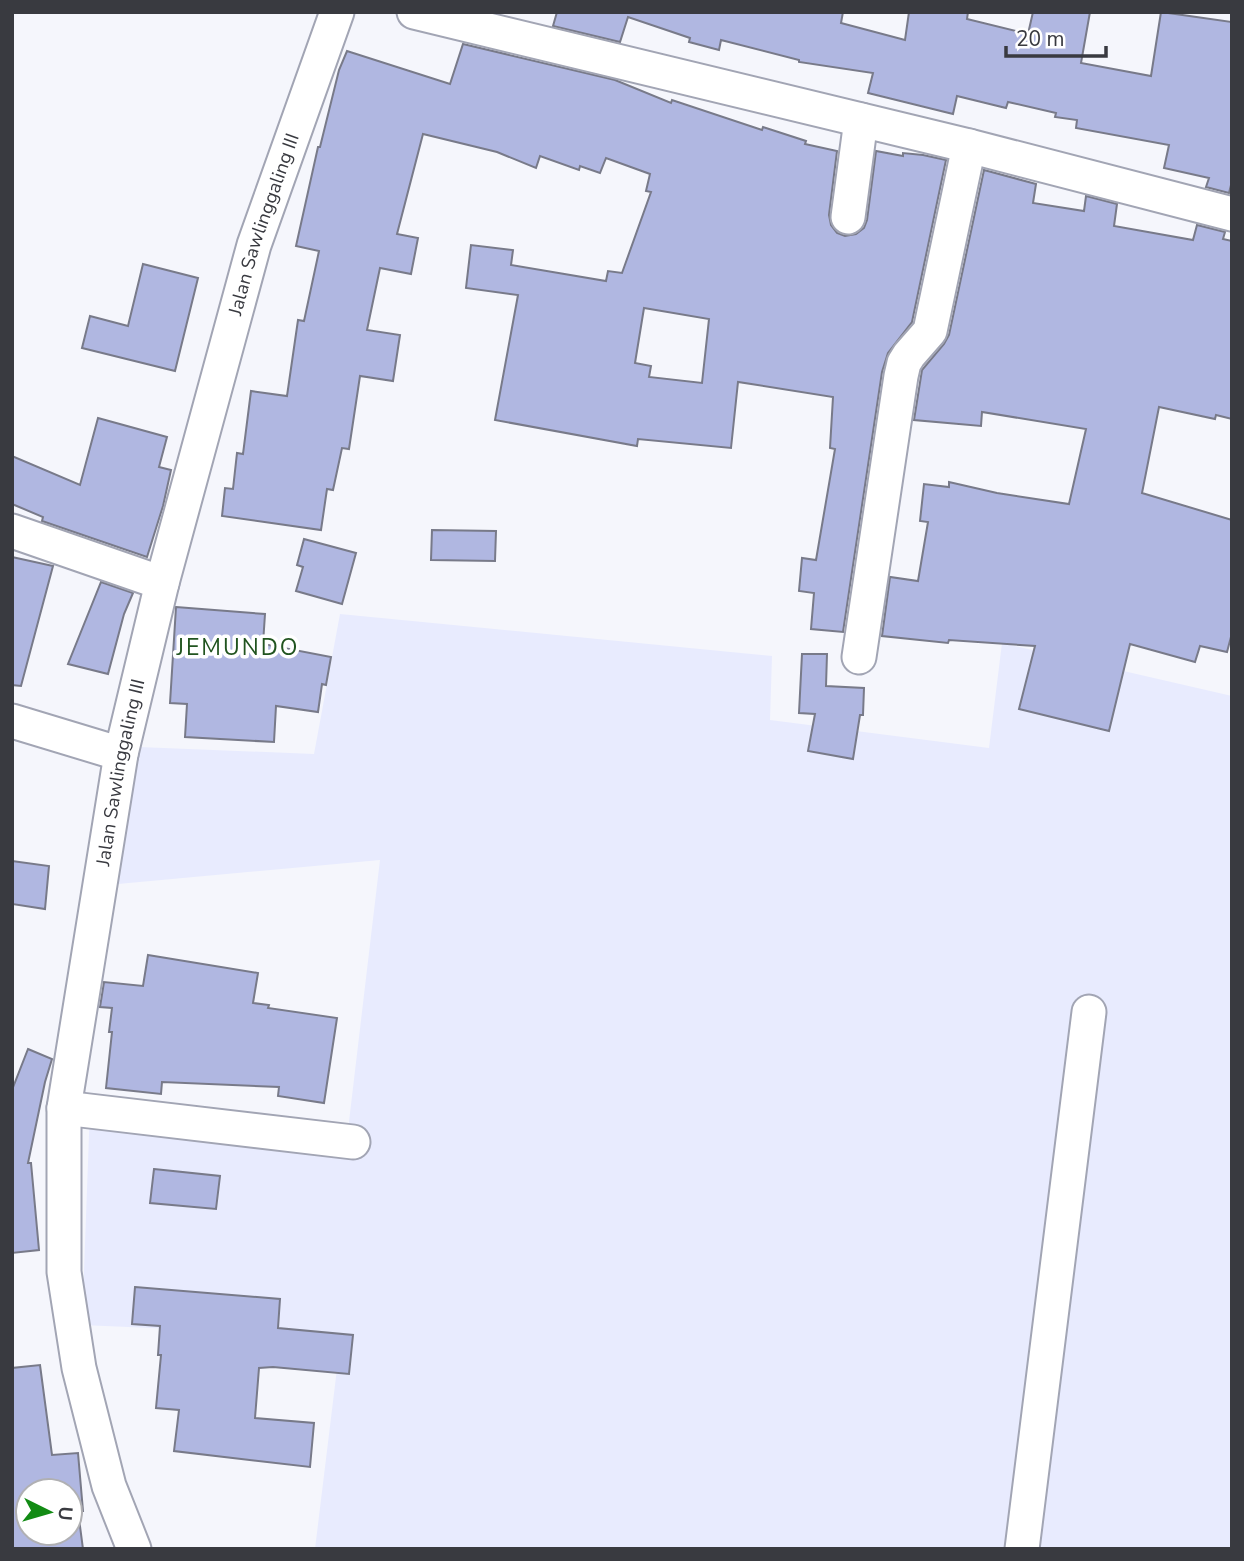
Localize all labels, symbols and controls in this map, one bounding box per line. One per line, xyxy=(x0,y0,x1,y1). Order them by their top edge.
scale bar xyxy=(1006,14,1106,58)
text: 20 m xyxy=(1016,25,1065,53)
street label: Jalan Sawlinggaling III xyxy=(222,130,306,319)
district label: JEMUNDO xyxy=(176,632,300,663)
street label: Jalan Sawlinggaling III xyxy=(90,676,152,869)
north arrow xyxy=(14,1477,84,1547)
text: U xyxy=(51,1505,79,1522)

